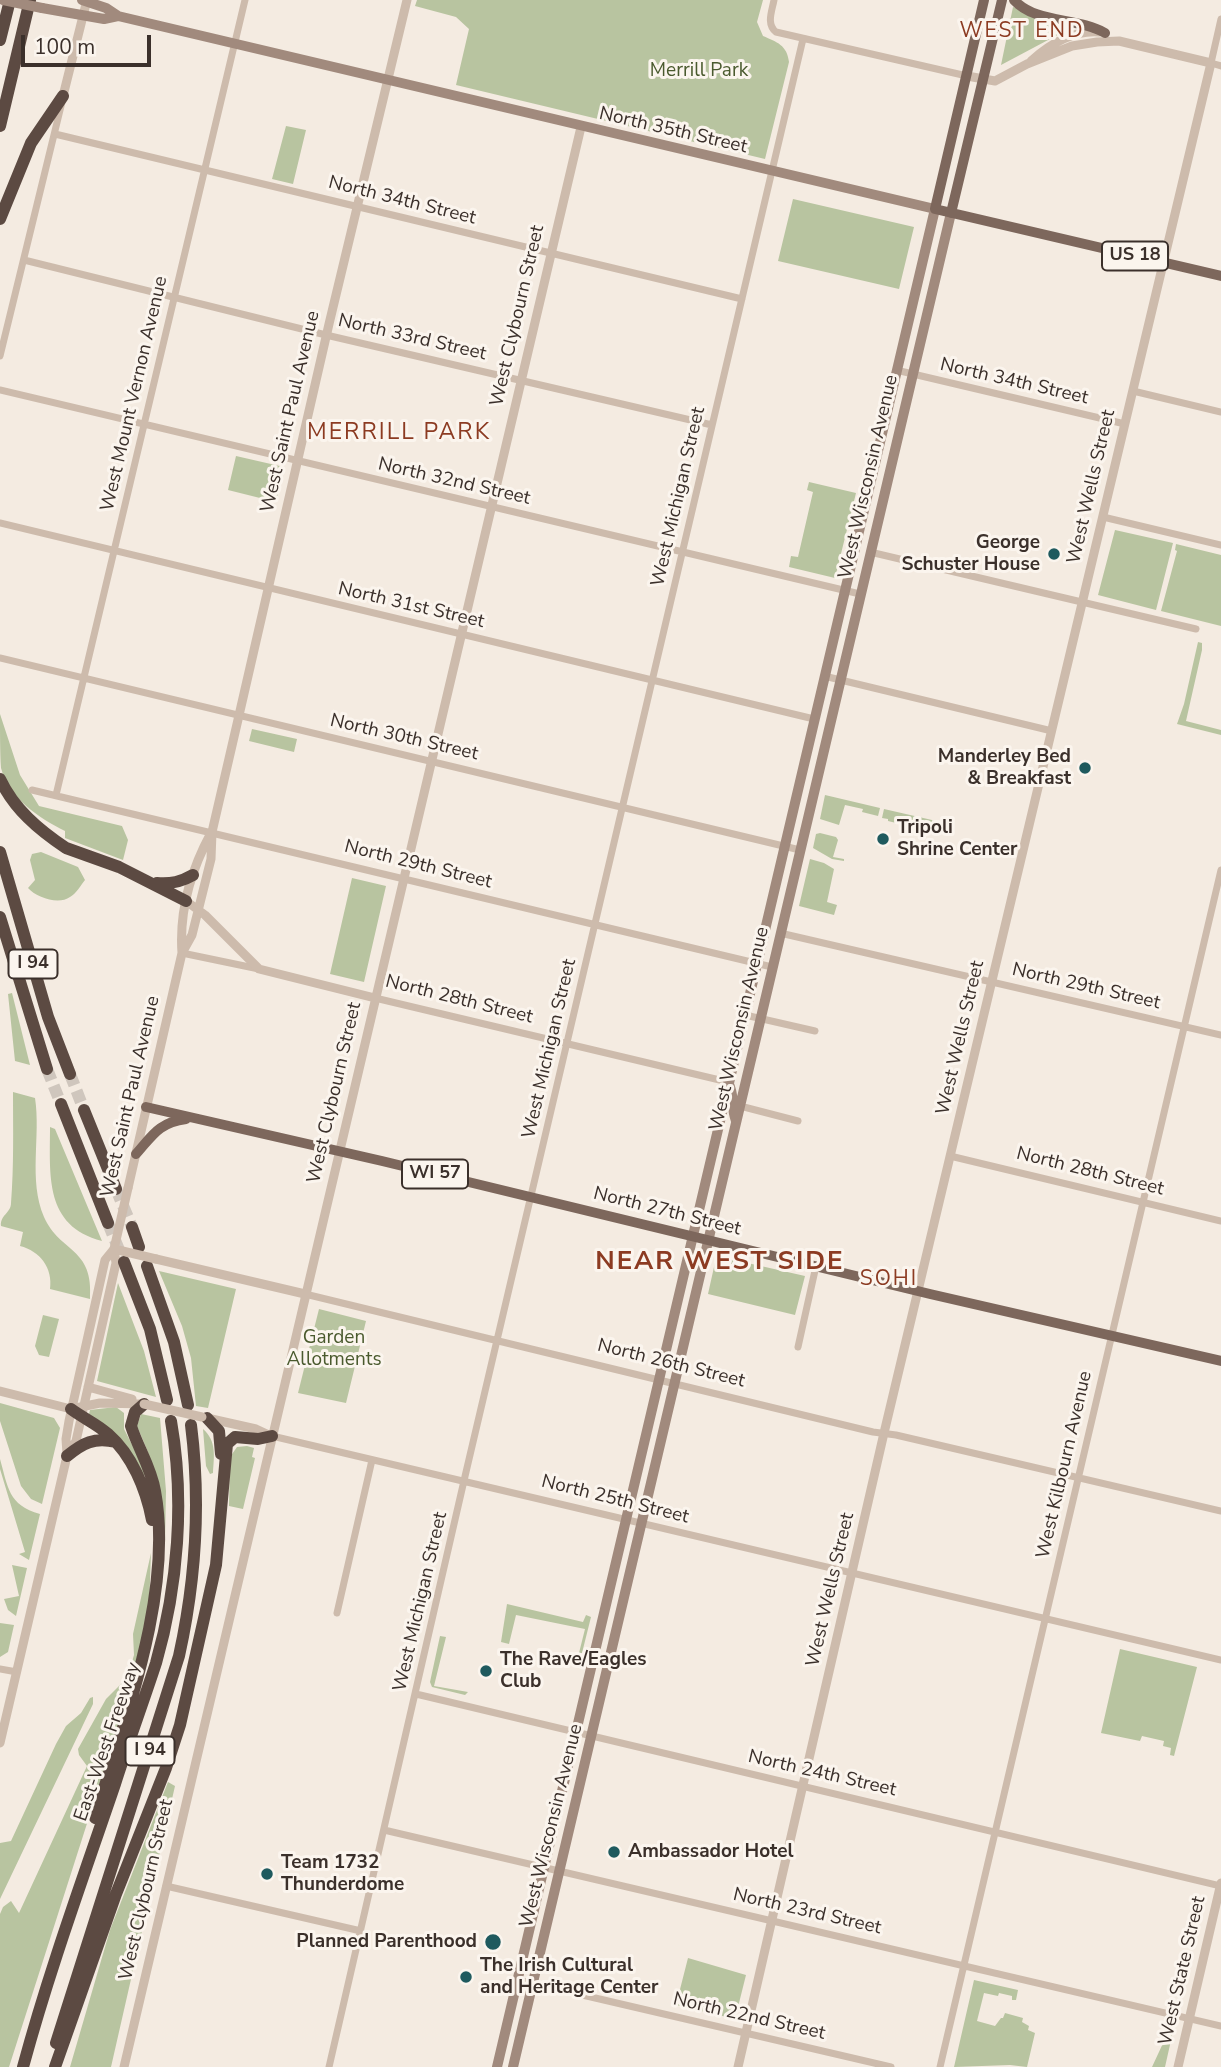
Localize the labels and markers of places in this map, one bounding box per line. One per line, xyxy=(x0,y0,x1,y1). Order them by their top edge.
place label: George Schuster House xyxy=(901,532,1040,576)
marker: George Schuster House xyxy=(1046,546,1062,562)
place label: Manderley Bed & Breakfast xyxy=(938,746,1071,790)
marker: Manderley Bed & Breakfast xyxy=(1077,760,1093,776)
place label: Tripoli Shrine Center xyxy=(897,817,1018,861)
marker: Tripoli Shrine Center xyxy=(875,831,891,847)
place label: The Rave/Eagles Club xyxy=(500,1649,646,1693)
marker: The Rave/Eagles Club xyxy=(478,1663,494,1679)
place label: Ambassador Hotel xyxy=(628,1841,794,1863)
marker: Ambassador Hotel xyxy=(606,1844,622,1860)
place label: Team 1732 Thunderdome xyxy=(281,1852,404,1896)
marker: Team 1732 Thunderdome xyxy=(259,1866,275,1882)
place label: Planned Parenthood xyxy=(296,1931,477,1953)
marker: Planned Parenthood xyxy=(483,1932,503,1952)
place label: The Irish Cultural and Heritage Center xyxy=(480,1955,659,1999)
marker: The Irish Cultural and Heritage Center xyxy=(458,1969,474,1985)

